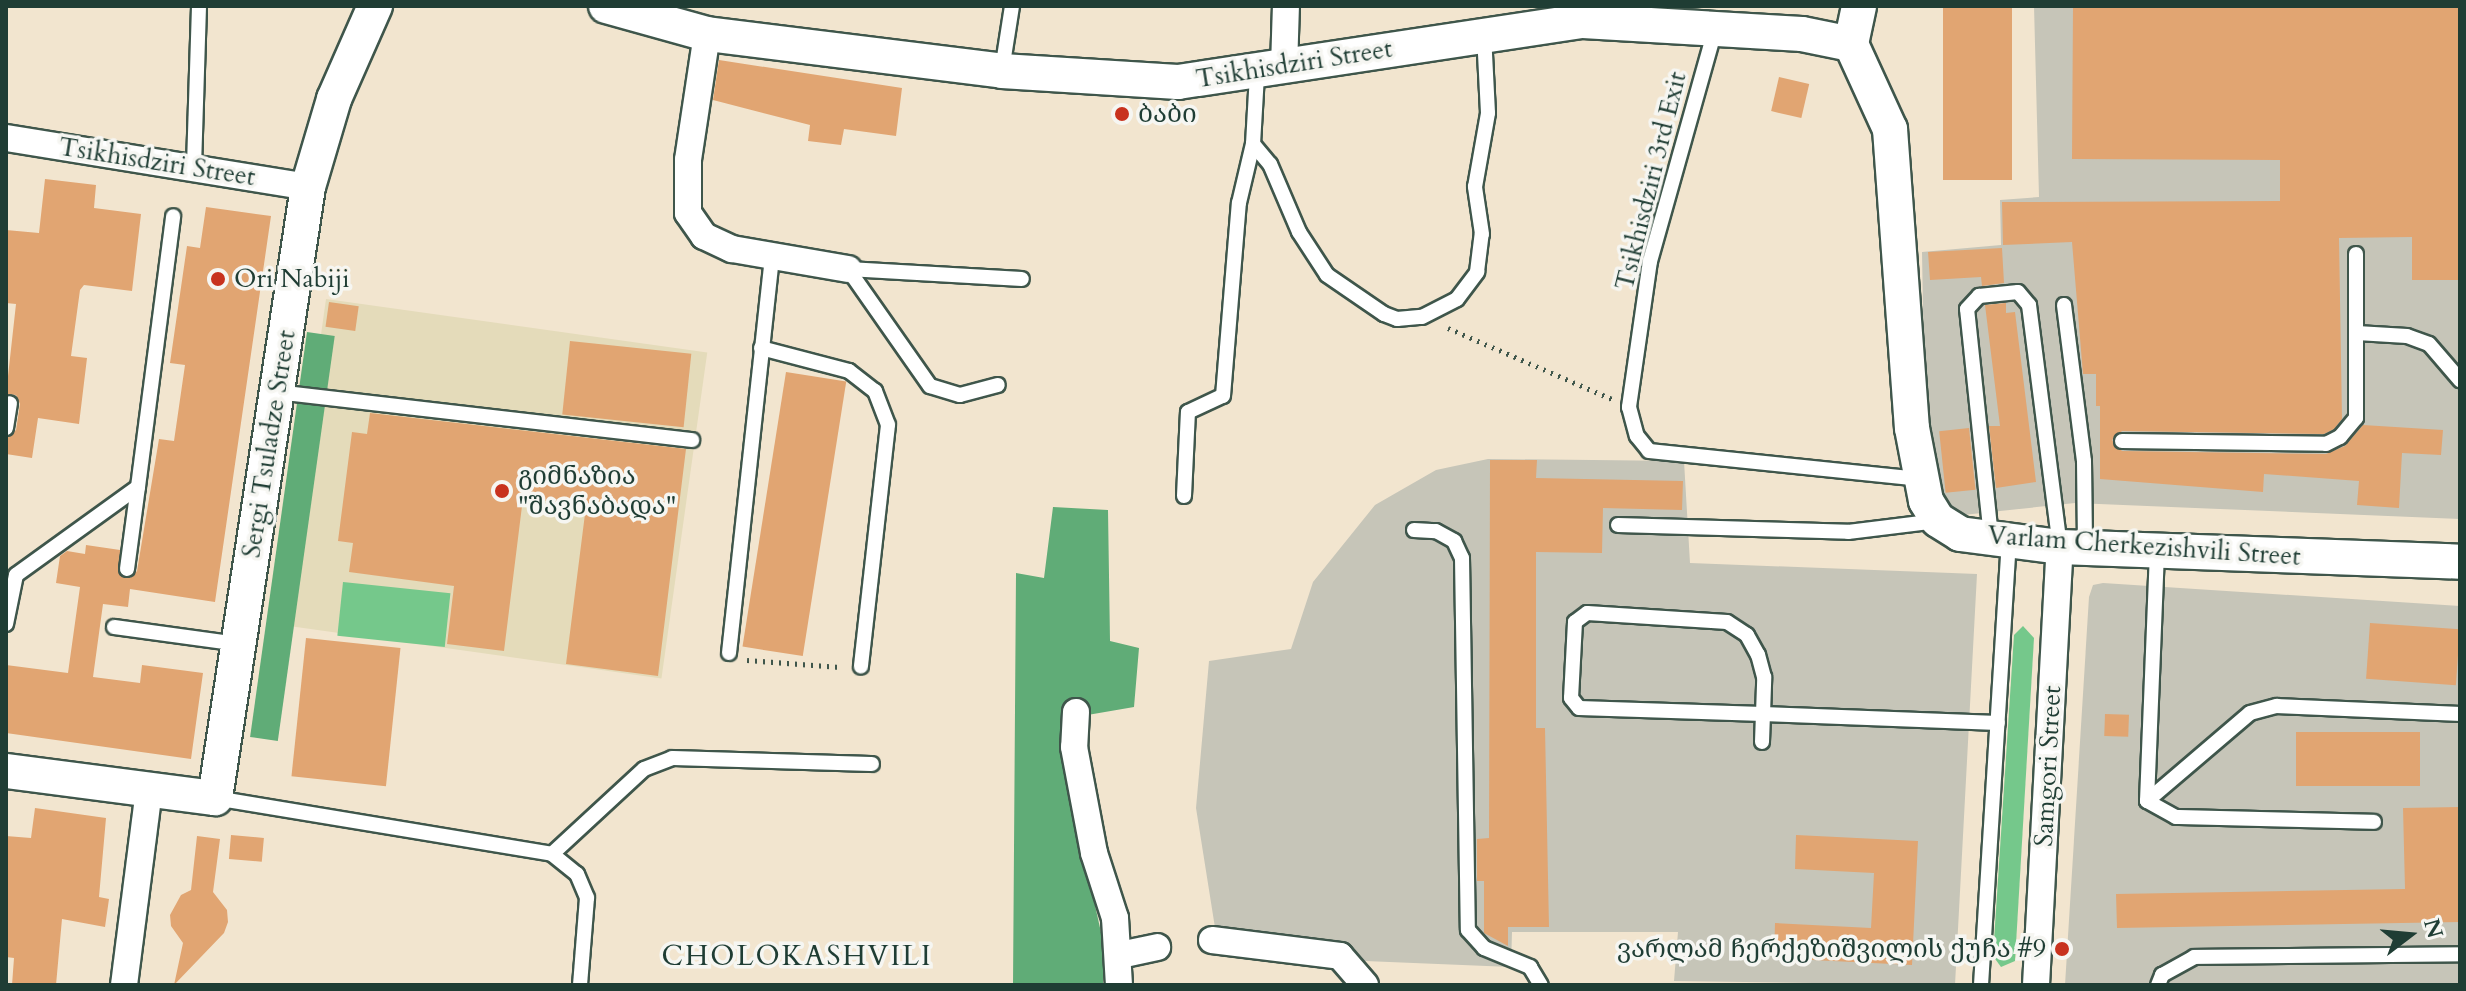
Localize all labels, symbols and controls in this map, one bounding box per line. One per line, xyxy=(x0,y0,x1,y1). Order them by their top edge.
street label: Tsikhisdziri Street xyxy=(1194,33,1394,95)
street label: Tsikhisdziri 3rd Exit xyxy=(1609,69,1693,293)
place label: ბაბი xyxy=(1138,98,1197,130)
marker: ბაბი xyxy=(1113,105,1131,123)
street label: Tsikhisdziri Street xyxy=(57,131,257,193)
place label: Ori Nabiji xyxy=(234,263,350,295)
marker: Ori Nabiji xyxy=(209,270,227,288)
street label: Sergi Tsuladze Street xyxy=(236,328,302,560)
place label: გიმნაზია "შავნაბადა" xyxy=(518,460,676,522)
marker: გიმნაზია "შავნაბადა" xyxy=(493,482,511,500)
street label: Varlam Cherkezishvili Street xyxy=(1986,519,2302,573)
street label: Samgori Street xyxy=(2028,685,2068,847)
north arrow xyxy=(2370,895,2450,975)
text: N xyxy=(2416,915,2450,942)
place label: ვარლამ ჩერქეზიშვილის ქუჩა #9 xyxy=(1617,933,2046,965)
district label: CHOLOKASHVILI xyxy=(662,939,932,973)
marker: ვარლამ ჩერქეზიშვილის ქუჩა #9 xyxy=(2053,940,2071,958)

